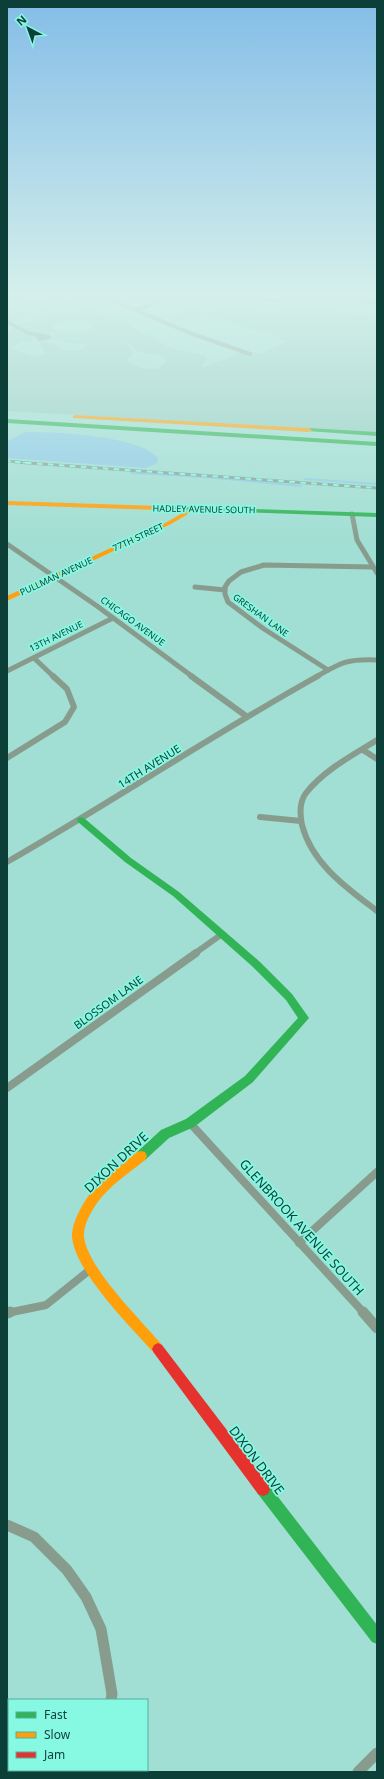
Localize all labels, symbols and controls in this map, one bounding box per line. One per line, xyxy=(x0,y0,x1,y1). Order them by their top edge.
north arrow xyxy=(8,8,48,48)
text: N xyxy=(13,11,29,29)
street label: HADLEY AVENUE SOUTH xyxy=(152,502,256,516)
street label: 77TH STREET xyxy=(110,520,166,554)
street label: PULLMAN AVENUE xyxy=(18,553,94,599)
street label: GRESHAN LANE xyxy=(230,590,292,640)
street label: CHICAGO AVENUE xyxy=(98,593,168,649)
street label: 13TH AVENUE xyxy=(27,617,85,655)
street label: 14TH AVENUE xyxy=(115,741,183,791)
street label: BLOSSOM LANE xyxy=(70,972,146,1032)
street label: DIXON DRIVE xyxy=(80,1128,152,1196)
street label: GLENBROOK AVENUE SOUTH xyxy=(236,1155,368,1299)
street label: DIXON DRIVE xyxy=(225,1422,289,1498)
legend xyxy=(8,1699,148,1771)
text: Fast xyxy=(44,1706,68,1723)
text: Slow xyxy=(44,1726,71,1743)
text: Jam xyxy=(43,1746,65,1763)

